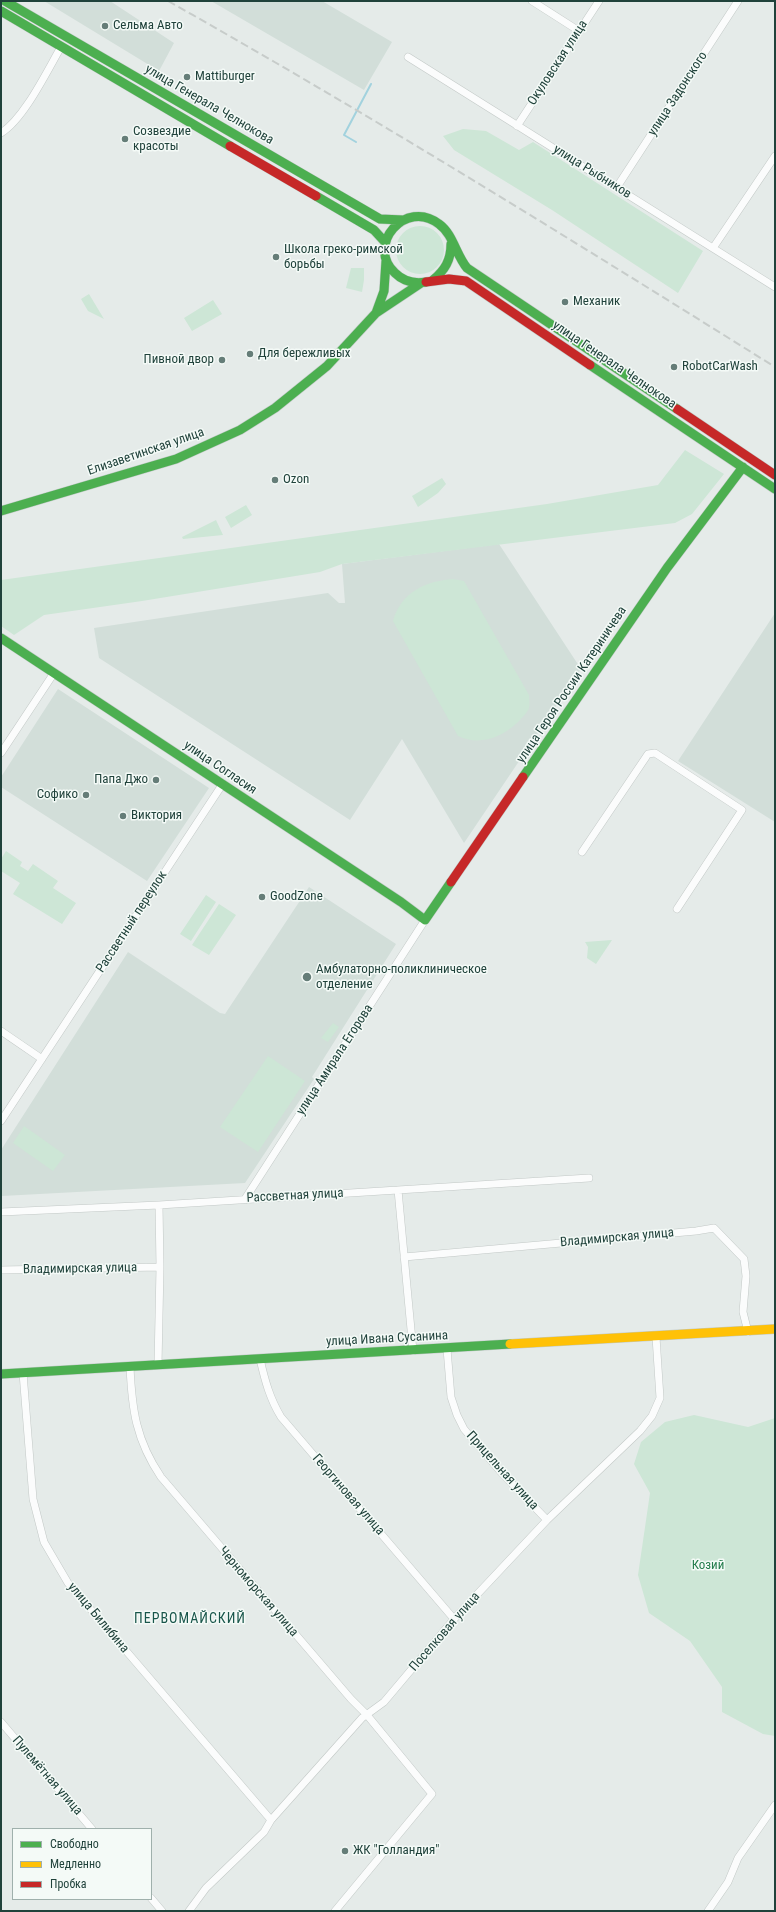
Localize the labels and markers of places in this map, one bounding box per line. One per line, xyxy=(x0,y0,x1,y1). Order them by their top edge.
place label: Сельма Авто xyxy=(113,18,183,34)
marker: Сельма Авто xyxy=(100,21,110,31)
place label: Mattiburger xyxy=(195,69,255,85)
marker: Mattiburger xyxy=(182,72,192,82)
place label: Созвездие красоты xyxy=(133,124,191,155)
marker: Созвездие красоты xyxy=(120,134,130,144)
place label: Школа греко-римской борьбы xyxy=(284,242,403,273)
marker: Школа греко-римской борьбы xyxy=(271,252,281,262)
place label: Механик xyxy=(573,294,620,310)
marker: Механик xyxy=(560,297,570,307)
place label: Для бережливых xyxy=(258,346,350,362)
marker: Для бережливых xyxy=(245,349,255,359)
place label: Пивной двор xyxy=(144,352,214,368)
marker: Пивной двор xyxy=(217,355,227,365)
place label: RobotCarWash xyxy=(682,359,758,375)
marker: RobotCarWash xyxy=(669,362,679,372)
place label: Ozon xyxy=(283,472,309,488)
marker: Ozon xyxy=(270,475,280,485)
place label: Папа Джо xyxy=(94,772,148,788)
marker: Папа Джо xyxy=(151,775,161,785)
place label: Софико xyxy=(37,787,78,803)
marker: Софико xyxy=(81,790,91,800)
place label: Виктория xyxy=(131,808,182,824)
marker: Виктория xyxy=(118,811,128,821)
place label: GoodZone xyxy=(270,889,323,905)
marker: GoodZone xyxy=(257,892,267,902)
place label: Амбулаторно-поликлиническое отделение xyxy=(316,962,487,993)
marker: Амбулаторно-поликлиническое отделение xyxy=(301,971,313,983)
place label: ЖК "Голландия" xyxy=(353,1843,439,1859)
marker: ЖК "Голландия" xyxy=(340,1846,350,1856)

